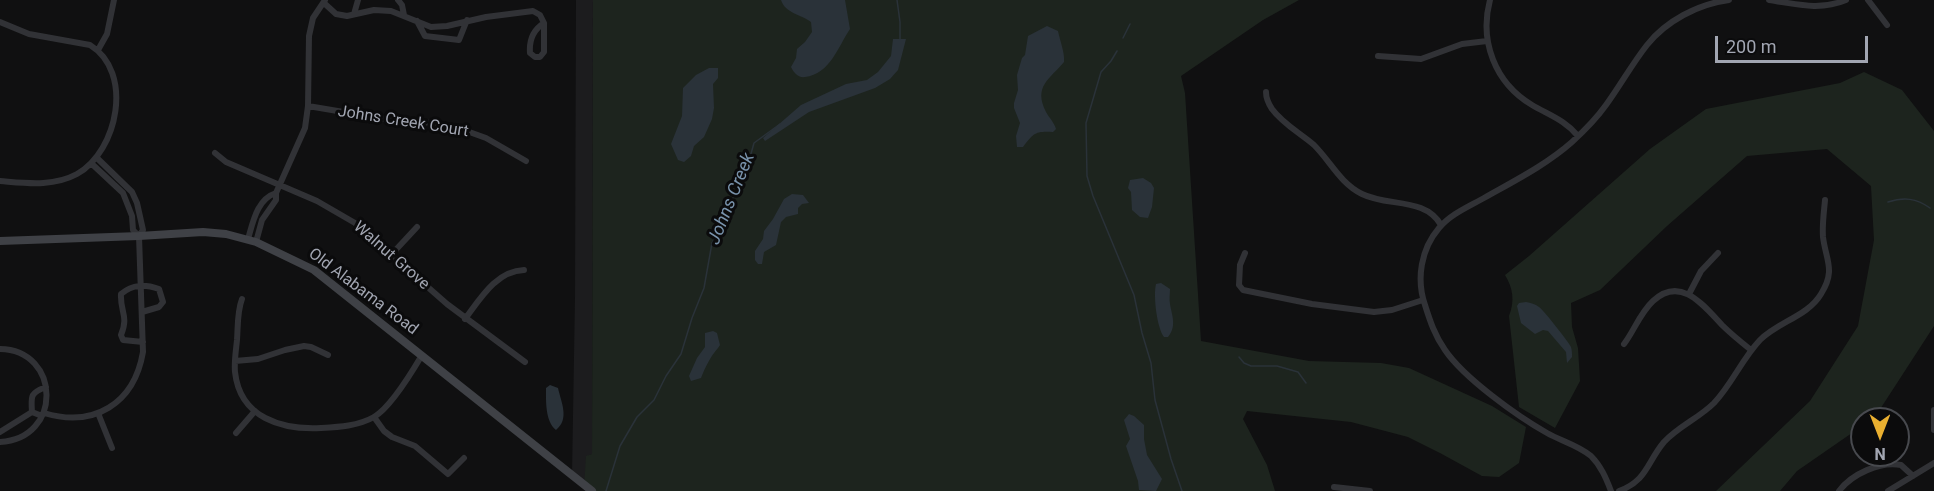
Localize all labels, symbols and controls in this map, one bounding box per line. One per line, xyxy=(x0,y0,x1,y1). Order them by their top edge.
scale bar xyxy=(1718,24,1871,62)
text: 200 m xyxy=(1726,36,1777,57)
street label: Johns Creek Court xyxy=(336,102,470,142)
water label: Johns Creek xyxy=(704,150,760,248)
street label: Walnut Grove xyxy=(349,218,433,294)
street label: Old Alabama Road xyxy=(305,245,421,339)
north arrow xyxy=(1850,407,1910,467)
text: N xyxy=(1874,444,1886,463)

